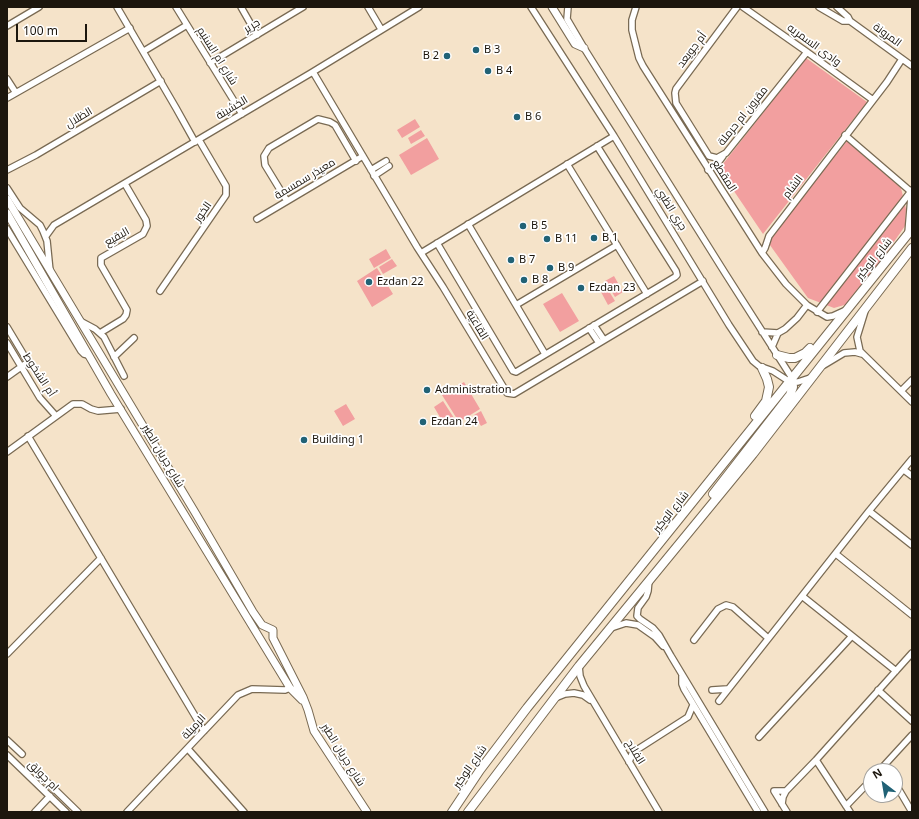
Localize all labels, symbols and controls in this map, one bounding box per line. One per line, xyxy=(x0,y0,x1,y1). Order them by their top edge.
scale bar xyxy=(18,16,89,42)
street label: جرير xyxy=(242,16,262,36)
street label: المرونة xyxy=(870,20,904,50)
street label: وادى السمريه xyxy=(785,21,843,69)
text: 100 m xyxy=(23,22,58,39)
street label: شارع ام السنيم xyxy=(194,25,240,87)
street label: أم جويعد xyxy=(674,30,710,70)
place label: B 3 xyxy=(484,43,500,57)
marker: B 3 xyxy=(471,45,481,55)
place label: B 2 xyxy=(423,49,439,63)
marker: B 2 xyxy=(442,51,452,61)
place label: B 4 xyxy=(496,64,512,78)
marker: B 4 xyxy=(483,66,493,76)
street label: مقرون ام حرملة xyxy=(715,84,771,148)
street label: الخشينة xyxy=(214,93,250,123)
street label: الظلال xyxy=(63,105,95,131)
place label: B 6 xyxy=(525,110,541,124)
marker: B 6 xyxy=(512,112,522,122)
street label: معيذر سمسمة xyxy=(272,156,338,202)
street label: المقطع xyxy=(709,157,739,195)
street label: الشام xyxy=(780,173,806,201)
street label: جري الظبي xyxy=(653,185,689,233)
street label: الخور xyxy=(191,199,215,225)
place label: B 5 xyxy=(531,219,547,233)
marker: B 5 xyxy=(518,221,528,231)
street label: البقيع xyxy=(102,225,132,249)
place label: B 1 xyxy=(602,231,618,245)
place label: B 11 xyxy=(555,232,578,246)
marker: B 1 xyxy=(589,233,599,243)
marker: B 11 xyxy=(542,234,552,244)
street label: شارع الوكير xyxy=(853,235,895,283)
place label: B 7 xyxy=(519,253,535,267)
marker: B 7 xyxy=(506,255,516,265)
place label: B 9 xyxy=(558,261,574,275)
marker: B 9 xyxy=(545,263,555,273)
place label: B 8 xyxy=(532,273,548,287)
place label: Ezdan 22 xyxy=(377,275,423,289)
marker: B 8 xyxy=(519,275,529,285)
marker: Ezdan 22 xyxy=(364,277,374,287)
place label: Ezdan 23 xyxy=(589,281,635,295)
marker: Ezdan 23 xyxy=(576,283,586,293)
street label: القاعية xyxy=(463,308,491,342)
street label: أم الشخوط xyxy=(20,351,58,399)
place label: Administration xyxy=(435,383,512,397)
marker: Administration xyxy=(422,385,432,395)
place label: Ezdan 24 xyxy=(431,415,477,429)
marker: Ezdan 24 xyxy=(418,417,428,427)
street label: شارع جريان الطير xyxy=(139,422,187,490)
place label: Building 1 xyxy=(312,433,364,447)
marker: Building 1 xyxy=(299,435,309,445)
street label: شارع الوكير xyxy=(650,488,692,536)
street label: الرميلة xyxy=(179,712,209,742)
street label: شارع جريان الطير xyxy=(318,721,368,789)
street label: الفلاح xyxy=(622,737,648,767)
street label: شارع الوكير xyxy=(450,743,490,791)
street label: ام جولق xyxy=(25,758,61,794)
north arrow xyxy=(863,763,903,803)
text: N xyxy=(869,764,885,782)

